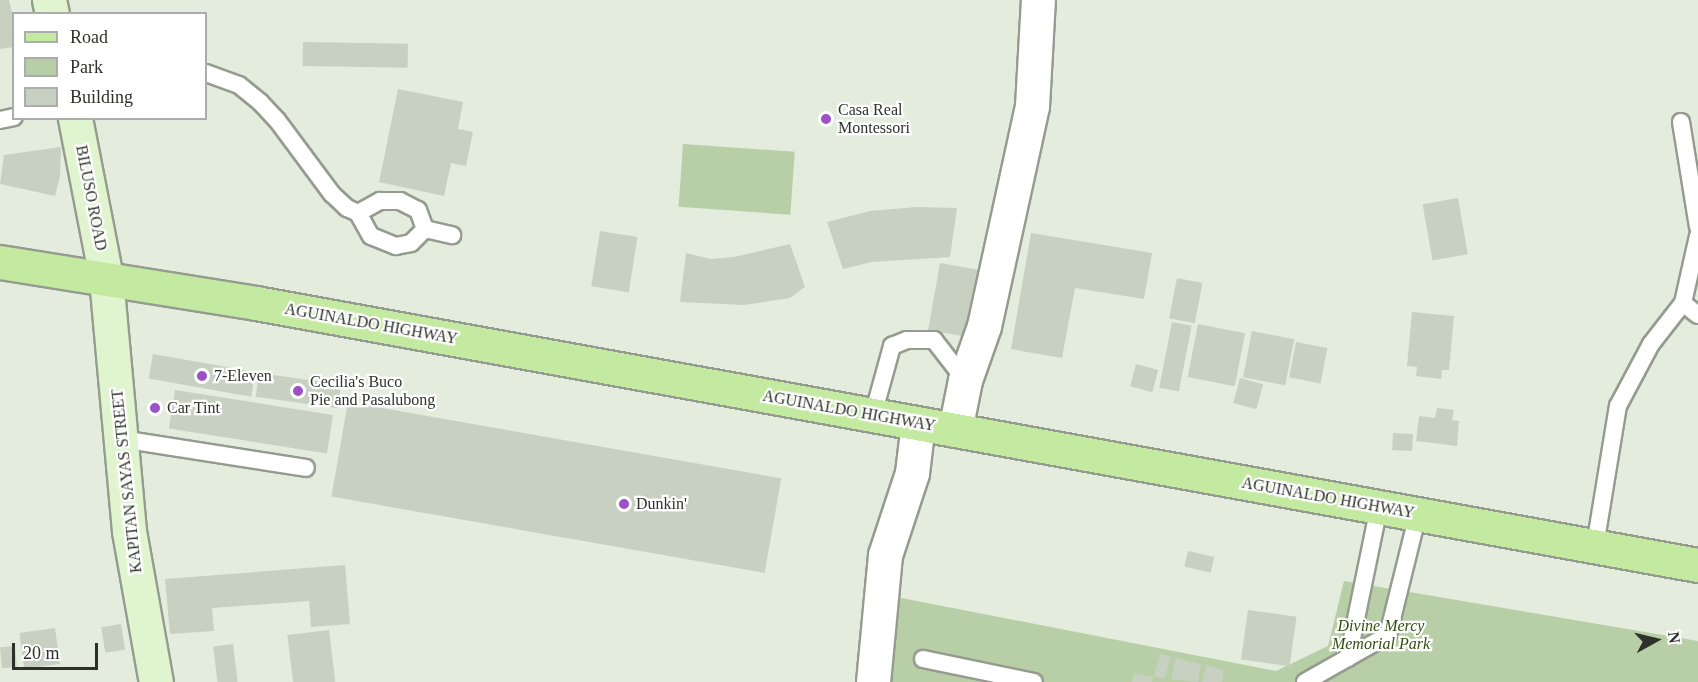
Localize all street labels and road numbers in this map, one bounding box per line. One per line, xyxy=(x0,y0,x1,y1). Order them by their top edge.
street label: BILUSO ROAD xyxy=(71,144,111,252)
street label: AGUINALDO HIGHWAY xyxy=(283,299,459,349)
street label: AGUINALDO HIGHWAY xyxy=(761,386,937,436)
street label: KAPITAN SAYAS STREET xyxy=(108,388,146,574)
street label: AGUINALDO HIGHWAY xyxy=(1240,473,1416,523)

